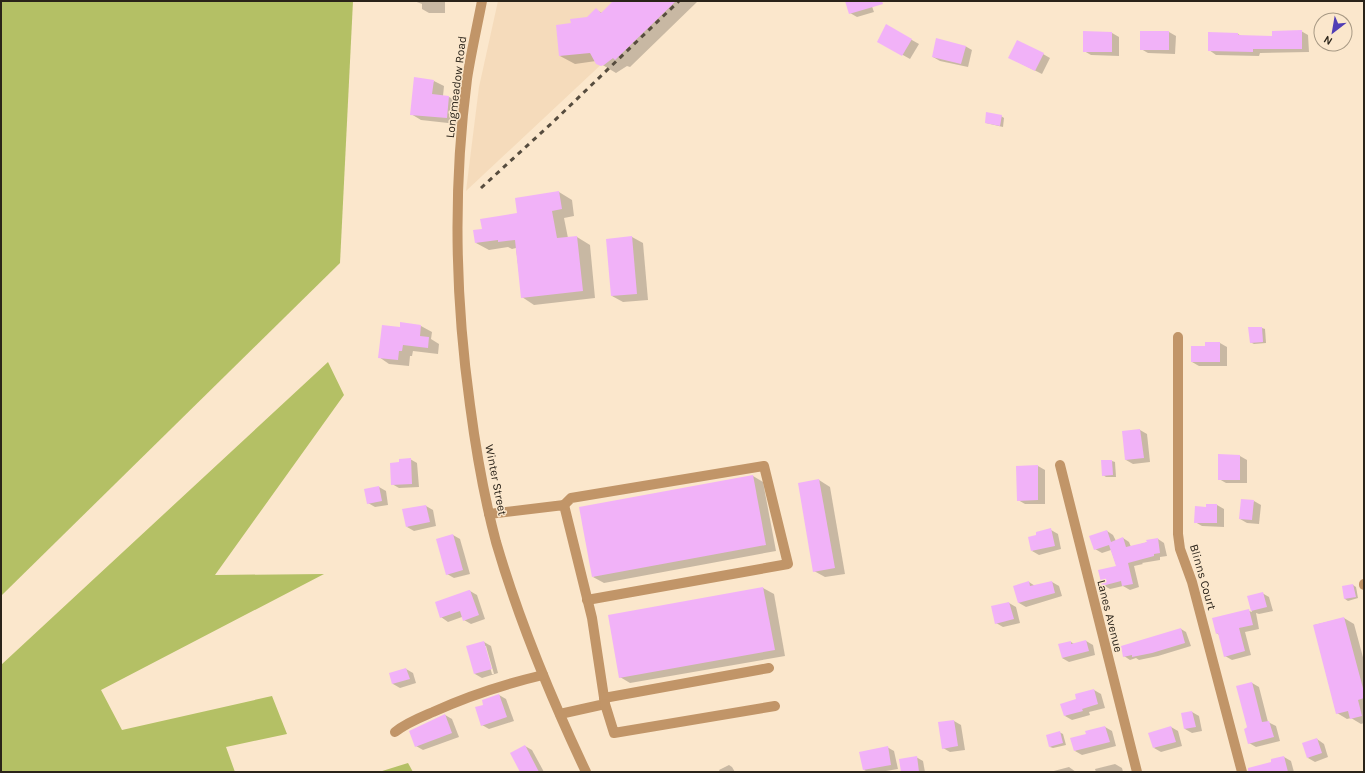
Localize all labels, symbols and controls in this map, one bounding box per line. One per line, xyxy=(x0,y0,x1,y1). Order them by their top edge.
north arrow xyxy=(1313,12,1353,52)
text: N xyxy=(1321,33,1335,48)
street label: Longmeadow Road xyxy=(443,35,469,139)
street label: Winter Street xyxy=(482,443,510,517)
street label: Blinns Court xyxy=(1187,542,1219,612)
street label: Lanes Avenue xyxy=(1094,578,1126,654)

